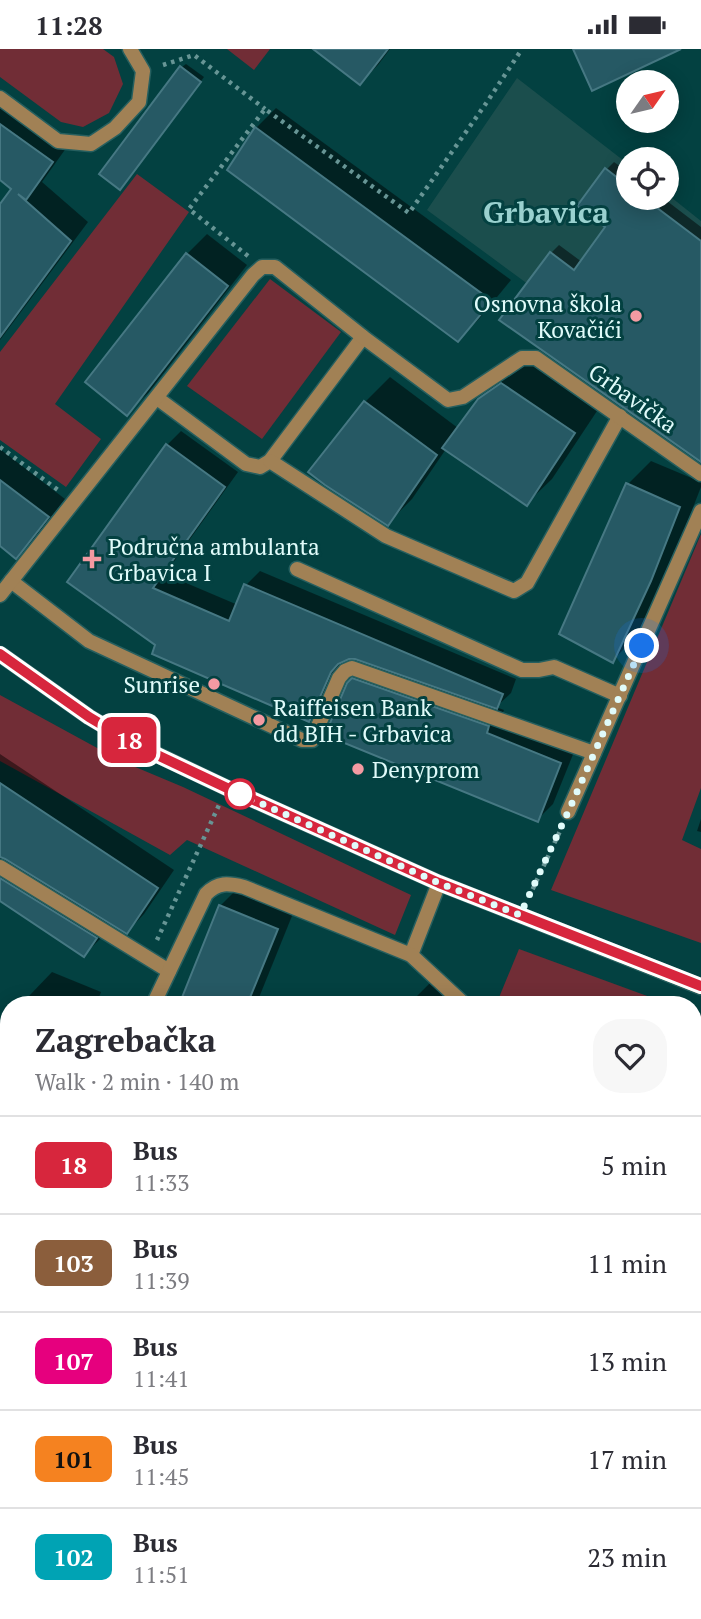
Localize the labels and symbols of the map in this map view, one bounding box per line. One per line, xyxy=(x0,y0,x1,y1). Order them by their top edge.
north arrow xyxy=(616,70,679,133)
district label: Grbavica xyxy=(483,192,609,232)
place label: Osnovna škola Kovačići xyxy=(474,288,622,345)
marker: Osnovna škola Kovačići xyxy=(628,308,644,324)
street label: Grbavička xyxy=(582,356,684,440)
place label: Područna ambulanta Grbavica I xyxy=(108,531,320,588)
marker: Područna ambulanta Grbavica I xyxy=(82,549,102,569)
your location xyxy=(624,628,659,663)
place label: Sunrise xyxy=(124,669,200,700)
marker: Sunrise xyxy=(206,676,222,692)
place label: Raiffeisen Bank dd BIH - Grbavica xyxy=(273,692,452,749)
marker: Raiffeisen Bank dd BIH - Grbavica xyxy=(251,712,267,728)
line badge: 18 xyxy=(97,717,160,763)
place label: Denyprom xyxy=(372,754,480,785)
marker: Denyprom xyxy=(350,761,366,777)
unlabelled marker xyxy=(225,779,255,809)

